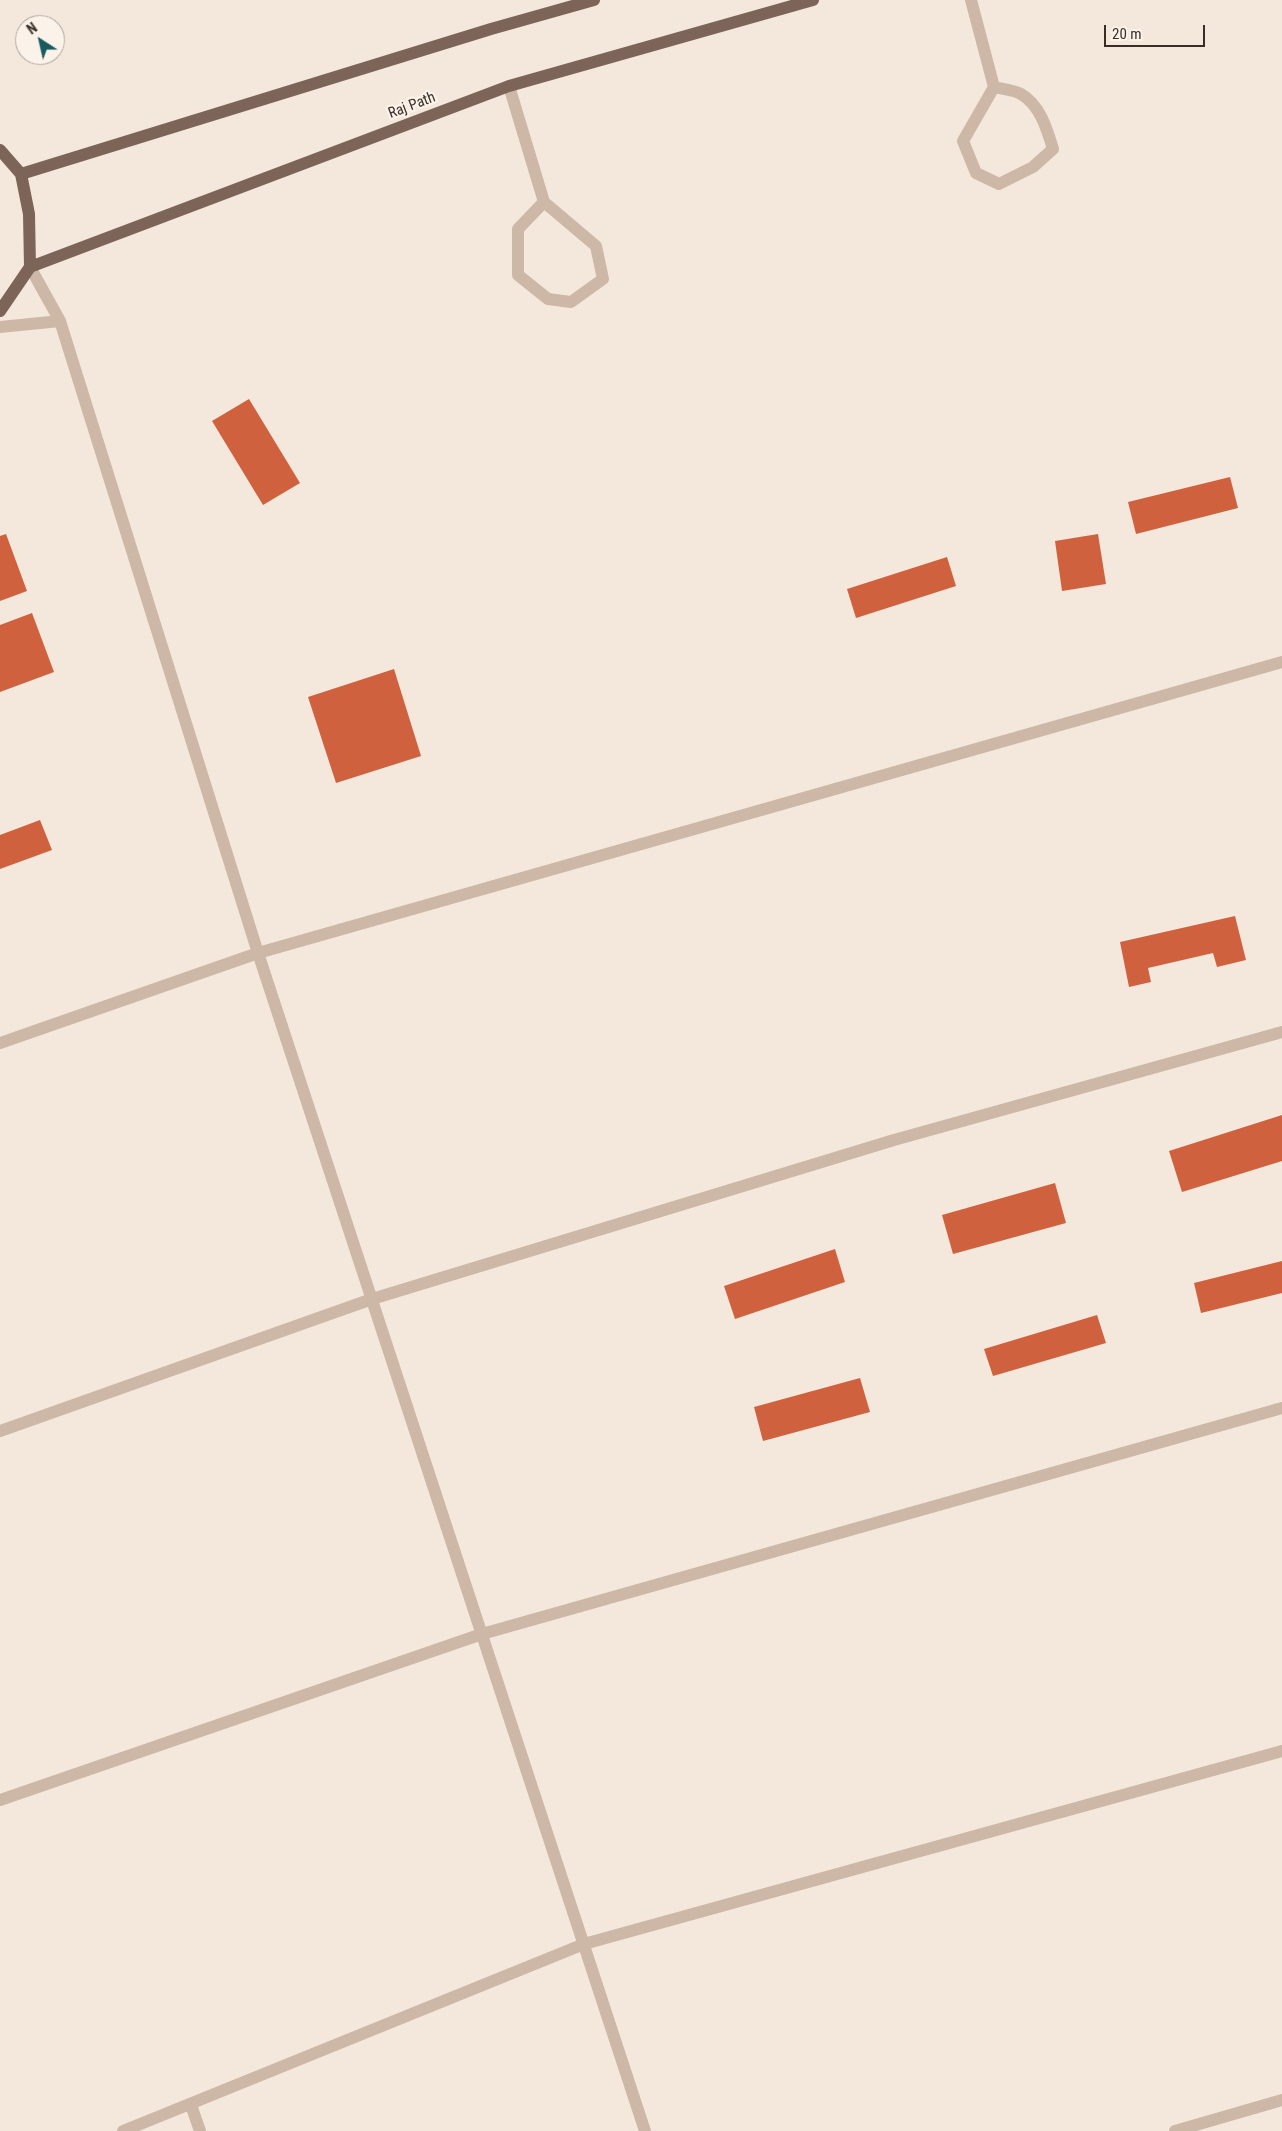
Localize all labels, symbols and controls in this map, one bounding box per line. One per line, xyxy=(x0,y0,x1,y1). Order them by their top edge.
north arrow xyxy=(15,15,65,65)
scale bar xyxy=(1107,15,1208,47)
text: N xyxy=(24,20,40,38)
text: 20 m xyxy=(1112,25,1142,43)
street label: Raj Path xyxy=(386,89,438,123)

